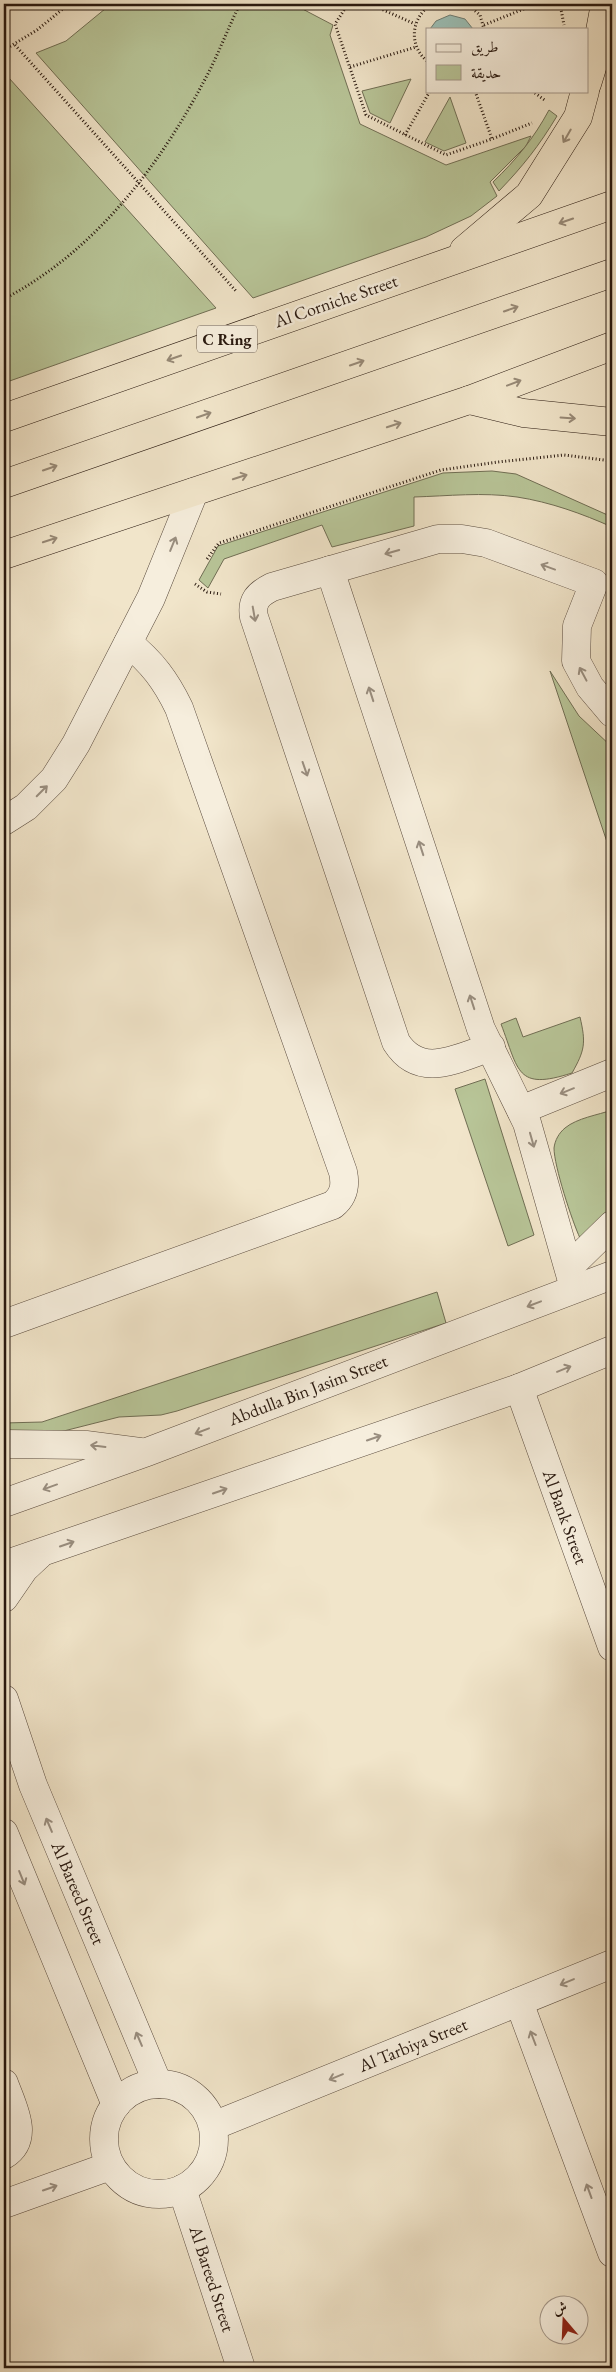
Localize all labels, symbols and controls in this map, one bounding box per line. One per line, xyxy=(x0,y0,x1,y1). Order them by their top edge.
legend xyxy=(426,28,588,92)
text: طريق xyxy=(471,37,498,57)
text: حديقة xyxy=(471,63,501,82)
one-way arrow xyxy=(561,128,571,142)
one-way arrow xyxy=(559,217,574,226)
street label: Al Corniche Street xyxy=(270,269,401,333)
one-way arrow xyxy=(502,304,518,313)
road number: C Ring xyxy=(197,326,257,352)
one-way arrow xyxy=(167,354,182,363)
one-way arrow xyxy=(349,358,365,367)
one-way arrow xyxy=(506,378,522,387)
one-way arrow xyxy=(195,410,211,420)
one-way arrow xyxy=(560,414,576,423)
one-way arrow xyxy=(386,420,402,430)
one-way arrow xyxy=(42,463,57,472)
one-way arrow xyxy=(232,472,247,481)
one-way arrow xyxy=(42,535,57,544)
one-way arrow xyxy=(169,537,178,552)
one-way arrow xyxy=(385,547,401,557)
one-way arrow xyxy=(541,562,557,571)
one-way arrow xyxy=(250,606,260,622)
one-way arrow xyxy=(578,667,587,682)
one-way arrow xyxy=(365,686,375,702)
one-way arrow xyxy=(300,760,310,776)
one-way arrow xyxy=(36,785,48,797)
one-way arrow xyxy=(416,840,426,856)
one-way arrow xyxy=(467,995,477,1011)
one-way arrow xyxy=(560,1087,575,1096)
one-way arrow xyxy=(527,1131,537,1147)
one-way arrow xyxy=(527,1300,542,1309)
street label: Abdulla Bin Jasim Street xyxy=(224,1348,391,1431)
one-way arrow xyxy=(556,1364,571,1374)
one-way arrow xyxy=(195,1427,210,1436)
one-way arrow xyxy=(365,1433,381,1442)
one-way arrow xyxy=(91,1441,107,1451)
street label: Al Bank Street xyxy=(537,1465,593,1568)
one-way arrow xyxy=(43,1483,58,1492)
one-way arrow xyxy=(212,1486,227,1495)
one-way arrow xyxy=(58,1539,74,1548)
one-way arrow xyxy=(44,1818,54,1833)
street label: Al Bareed Street xyxy=(46,1837,111,1948)
one-way arrow xyxy=(18,1870,28,1885)
one-way arrow xyxy=(560,1978,575,1988)
street label: Al Tarbiya Street xyxy=(354,2012,471,2077)
one-way arrow xyxy=(528,2031,537,2047)
one-way arrow xyxy=(133,2032,143,2047)
one-way arrow xyxy=(329,2072,344,2082)
one-way arrow xyxy=(41,2182,57,2192)
one-way arrow xyxy=(584,2184,593,2199)
street label: Al Bareed Street xyxy=(184,2222,241,2335)
north arrow xyxy=(538,2294,588,2344)
text: ش xyxy=(550,2297,569,2318)

